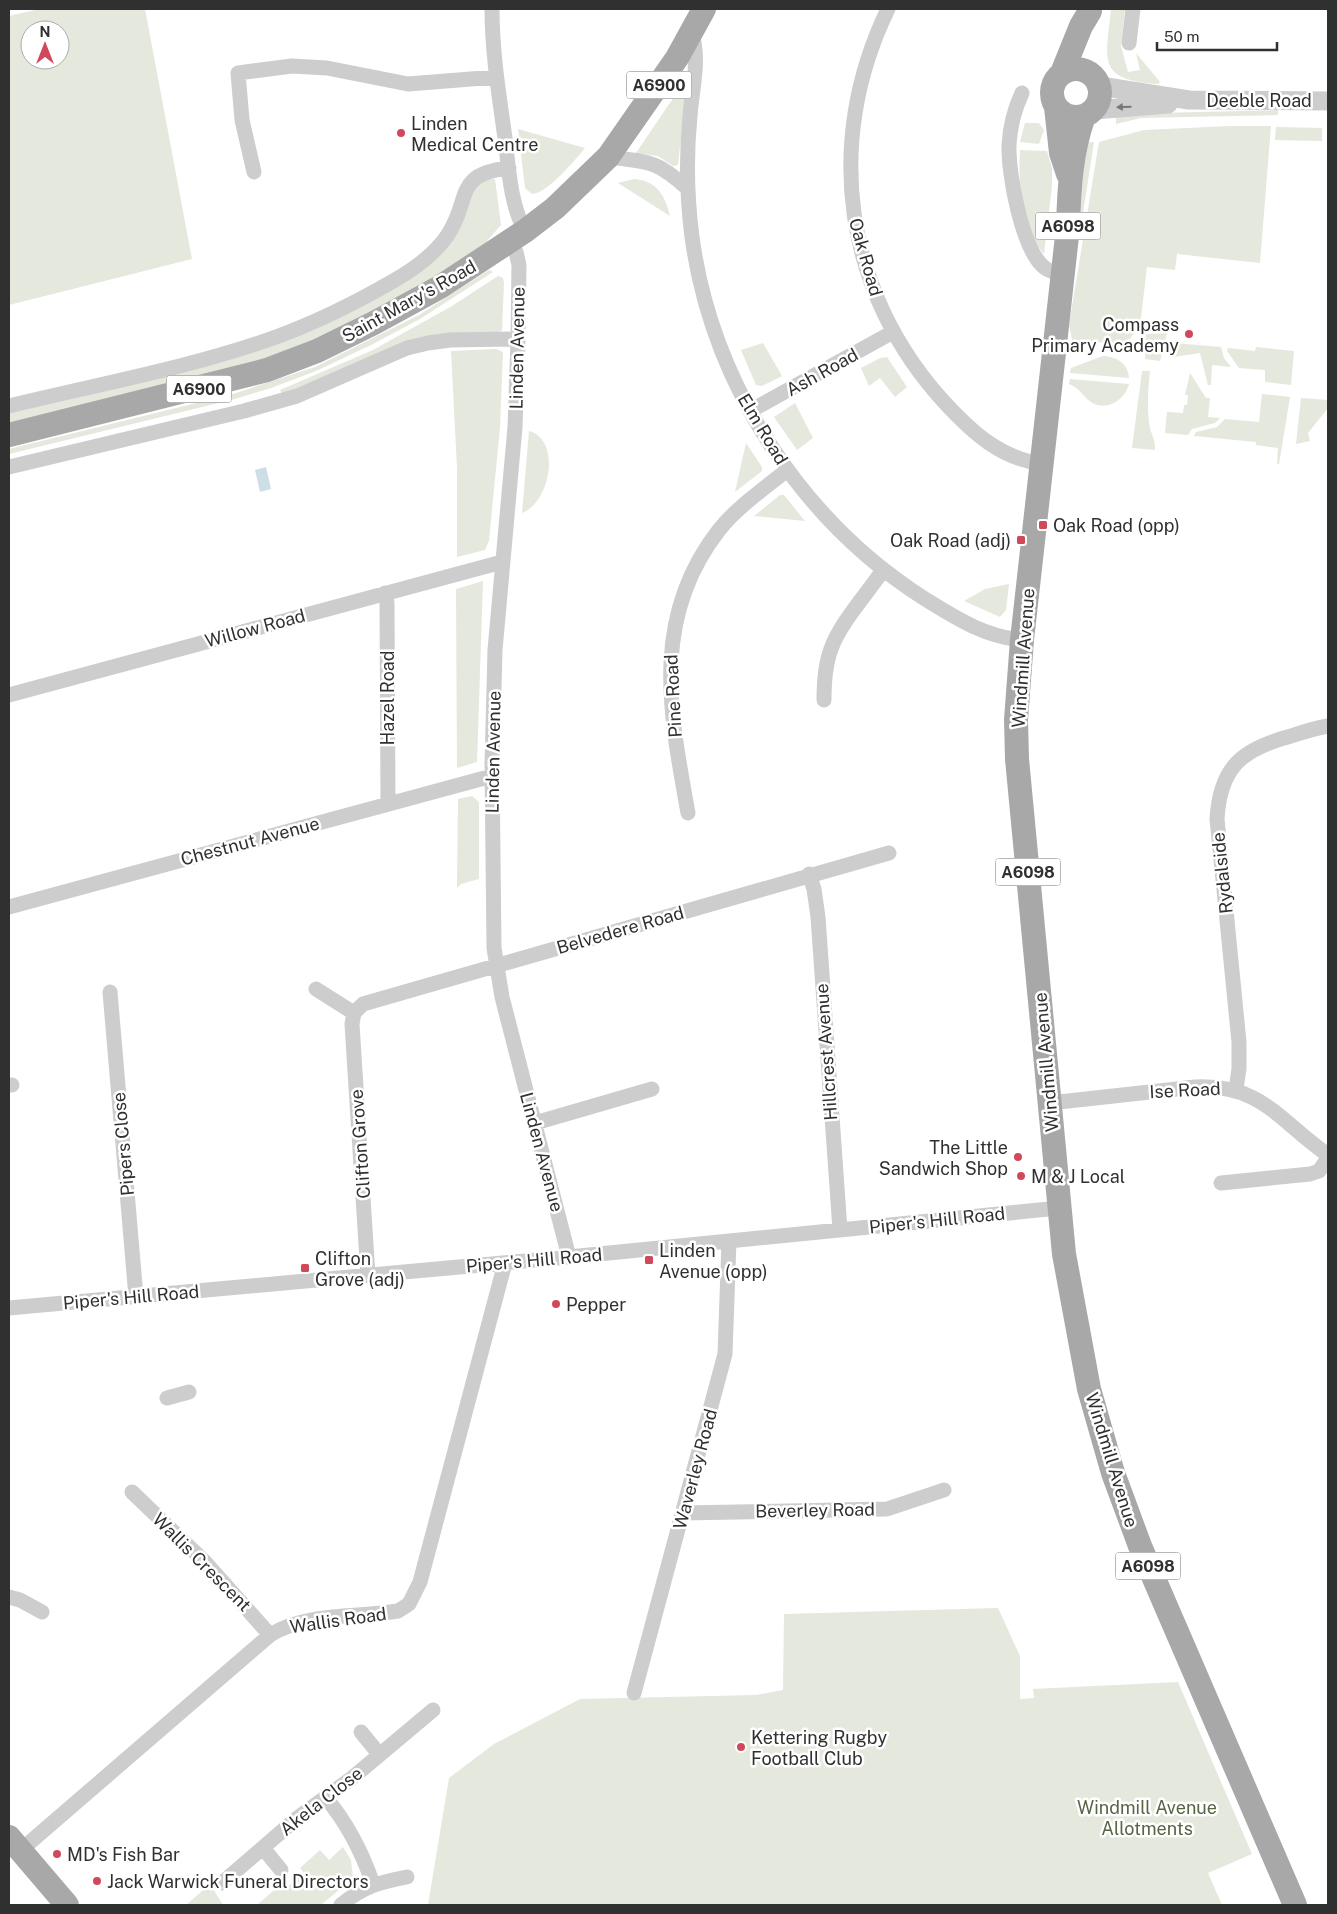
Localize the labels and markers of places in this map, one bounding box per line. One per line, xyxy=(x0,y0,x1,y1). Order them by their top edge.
place label: Linden Medical Centre xyxy=(411,113,538,155)
marker: Linden Medical Centre xyxy=(395,127,407,139)
place label: Compass Primary Academy xyxy=(1031,314,1179,356)
marker: Compass Primary Academy xyxy=(1183,328,1195,340)
place label: Oak Road (opp) xyxy=(1053,515,1180,536)
marker: Oak Road (opp) xyxy=(1037,519,1049,531)
place label: Oak Road (adj) xyxy=(890,530,1011,551)
marker: Oak Road (adj) xyxy=(1015,534,1027,546)
place label: The Little Sandwich Shop xyxy=(879,1137,1008,1179)
marker: The Little Sandwich Shop xyxy=(1012,1151,1024,1163)
place label: M & J Local xyxy=(1031,1166,1125,1187)
marker: M & J Local xyxy=(1015,1170,1027,1182)
place label: Linden Avenue (opp) xyxy=(659,1240,768,1282)
place label: Clifton Grove (adj) xyxy=(315,1248,405,1290)
marker: Linden Avenue (opp) xyxy=(643,1254,655,1266)
marker: Clifton Grove (adj) xyxy=(299,1262,311,1274)
place label: Pepper xyxy=(566,1294,626,1315)
marker: Pepper xyxy=(550,1298,562,1310)
place label: Kettering Rugby Football Club xyxy=(751,1727,887,1769)
marker: Kettering Rugby Football Club xyxy=(735,1741,747,1753)
place label: MD's Fish Bar xyxy=(67,1844,180,1865)
marker: MD's Fish Bar xyxy=(51,1848,63,1860)
place label: Jack Warwick Funeral Directors xyxy=(107,1871,369,1892)
marker: Jack Warwick Funeral Directors xyxy=(91,1875,103,1887)

